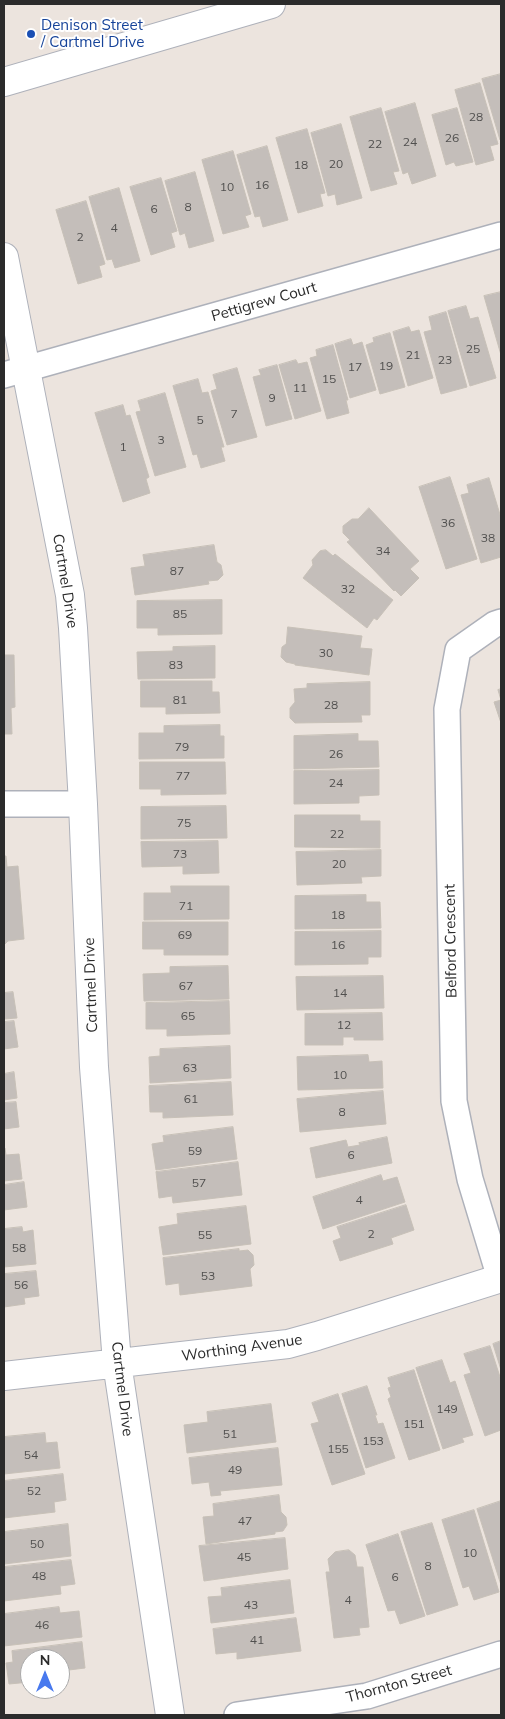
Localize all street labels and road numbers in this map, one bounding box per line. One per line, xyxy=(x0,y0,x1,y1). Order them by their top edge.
street label: Pettigrew Court xyxy=(209,278,319,326)
street label: Cartmel Drive xyxy=(49,533,81,629)
street label: Belford Crescent xyxy=(441,884,461,998)
street label: Cartmel Drive xyxy=(80,937,102,1033)
street label: Worthing Avenue xyxy=(180,1331,304,1365)
street label: Cartmel Drive xyxy=(107,1341,137,1437)
street label: Thornton Street xyxy=(344,1661,454,1707)

